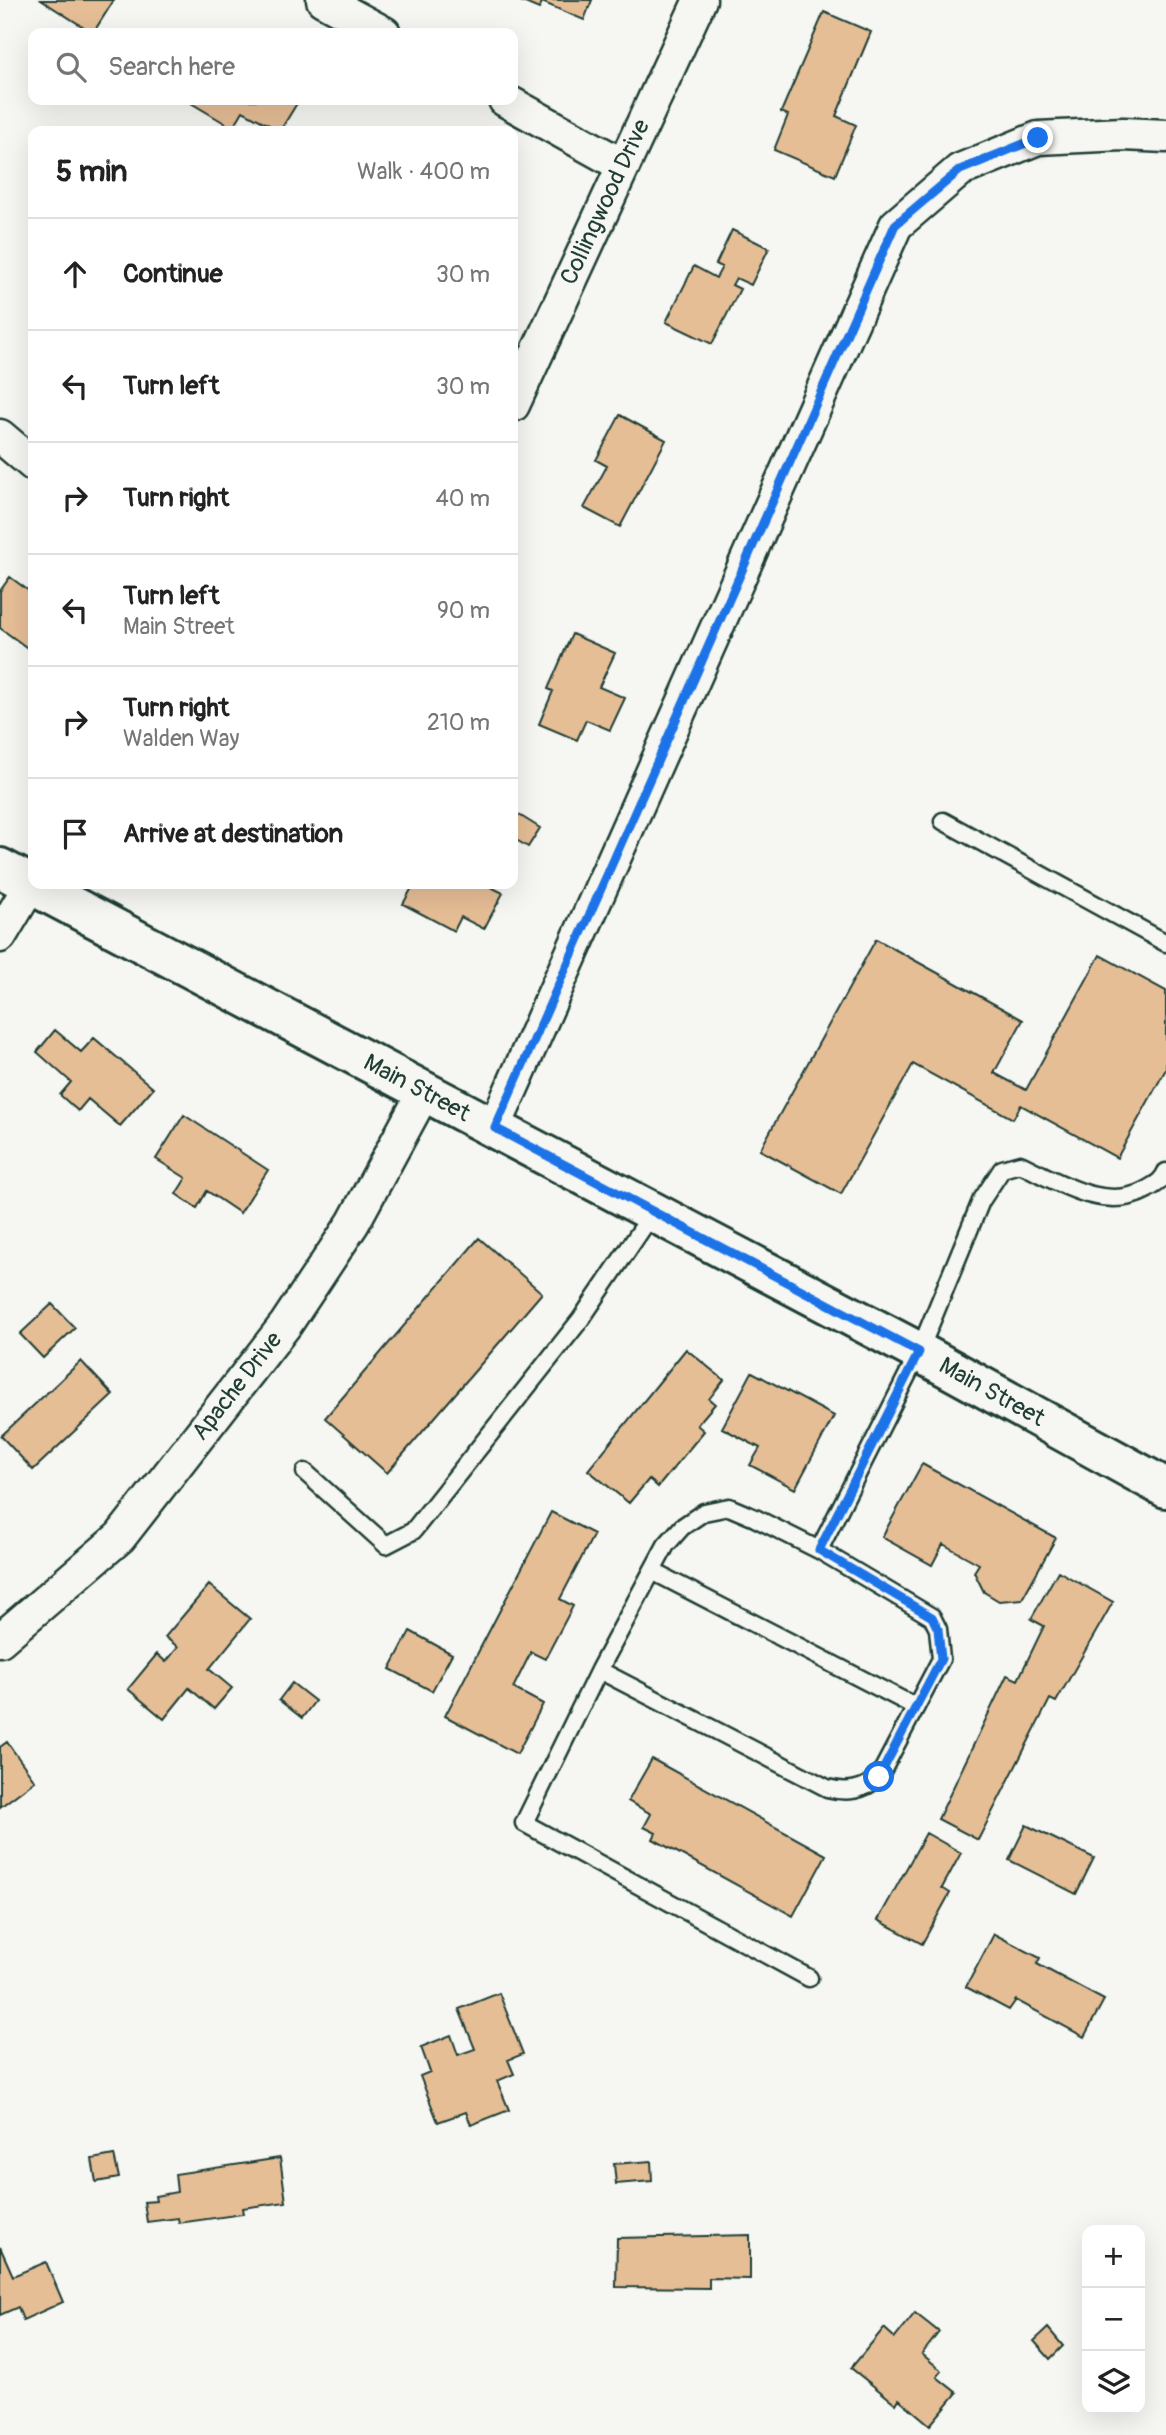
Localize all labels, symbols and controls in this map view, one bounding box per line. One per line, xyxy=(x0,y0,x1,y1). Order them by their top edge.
search box xyxy=(28,28,518,105)
icon: search xyxy=(52,48,90,86)
text: Search here xyxy=(108,51,235,83)
street label: Collingwood Drive xyxy=(554,115,656,289)
route end xyxy=(1022,122,1053,153)
text: 5 min xyxy=(56,153,127,190)
text: Walk · 400 m xyxy=(357,157,490,186)
icon: ahead xyxy=(56,255,94,293)
text: Continue xyxy=(123,258,223,290)
text: 30 m xyxy=(436,260,490,289)
icon: left xyxy=(56,367,94,405)
text: Turn left xyxy=(123,370,219,402)
text: 30 m xyxy=(436,372,490,401)
icon: right xyxy=(56,479,94,517)
text: Turn right xyxy=(123,482,229,514)
text: 40 m xyxy=(436,484,490,513)
text: Turn left xyxy=(123,580,219,612)
icon: left xyxy=(56,591,94,629)
text: 90 m xyxy=(437,596,490,625)
text: Main Street xyxy=(123,612,235,641)
text: Turn right xyxy=(123,692,229,724)
icon: right xyxy=(56,703,94,741)
text: 210 m xyxy=(427,708,490,737)
text: Walden Way xyxy=(123,724,239,753)
icon: arrive xyxy=(56,815,94,853)
text: Arrive at destination xyxy=(123,818,343,850)
street label: Main Street xyxy=(359,1048,475,1128)
street label: Apache Drive xyxy=(186,1326,288,1446)
street label: Main Street xyxy=(934,1351,1050,1433)
route start xyxy=(863,1761,894,1792)
map controls xyxy=(1082,2225,1145,2414)
button: + xyxy=(1082,2225,1145,2288)
button: − xyxy=(1082,2288,1145,2351)
button: layers xyxy=(1082,2351,1145,2414)

